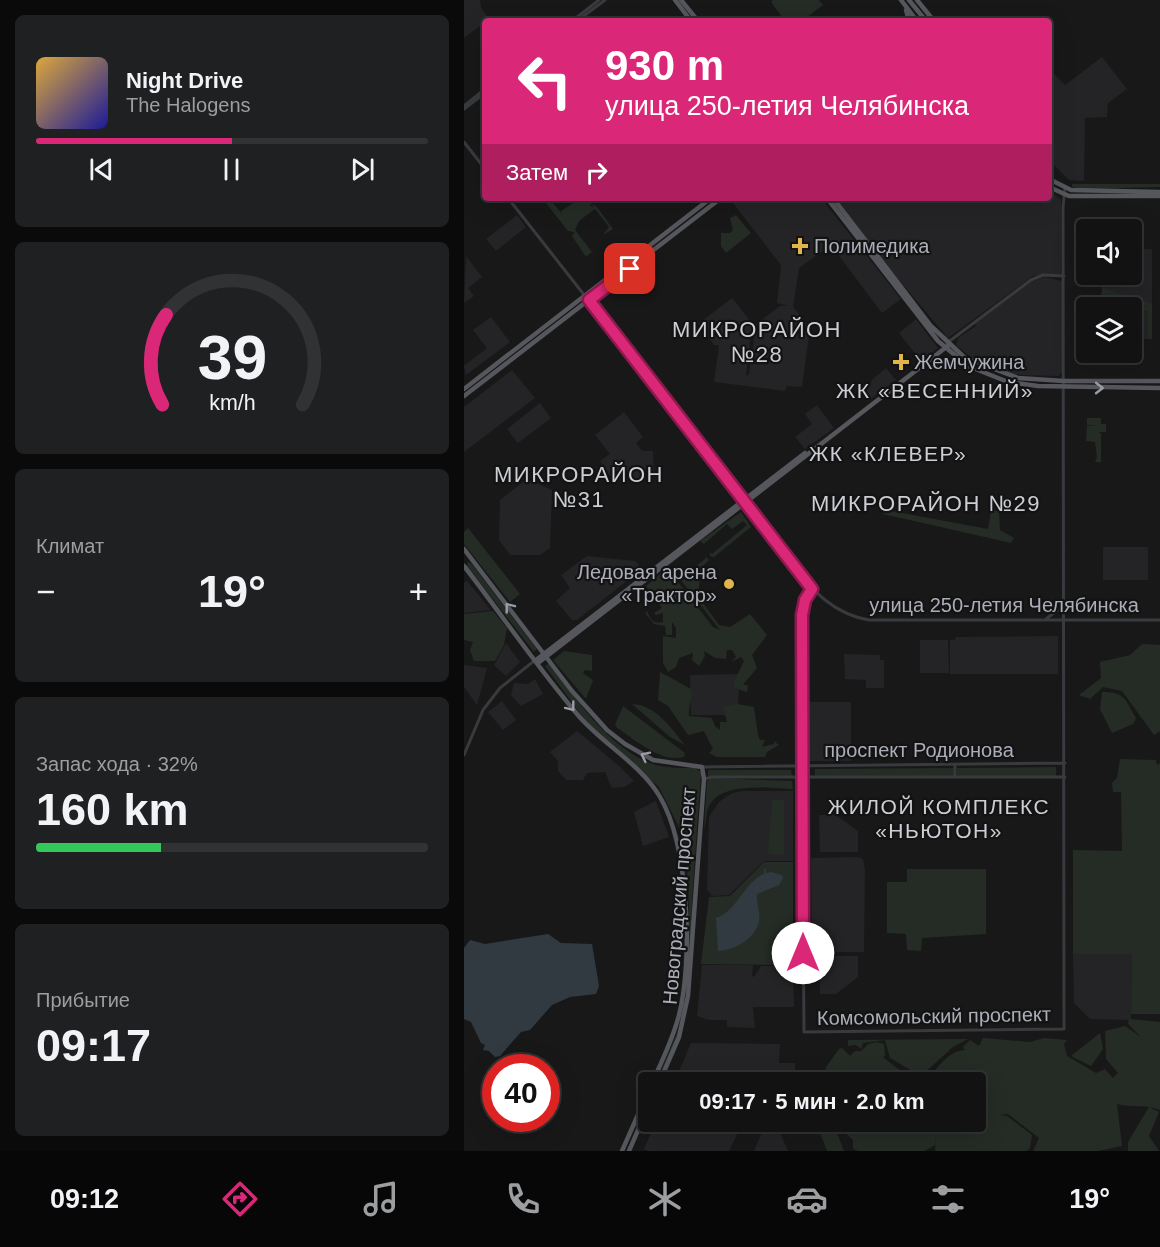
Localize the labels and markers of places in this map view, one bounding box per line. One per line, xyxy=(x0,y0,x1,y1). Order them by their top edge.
place label: Полимедика xyxy=(814,235,930,257)
marker: Полимедика xyxy=(791,237,809,255)
pin xyxy=(604,243,655,294)
place label: Жемчужина xyxy=(914,351,1025,373)
marker: Жемчужина xyxy=(892,353,910,371)
place label: Ледовая арена «Трактор» xyxy=(577,561,718,606)
marker: Ледовая арена «Трактор» xyxy=(722,577,736,591)

